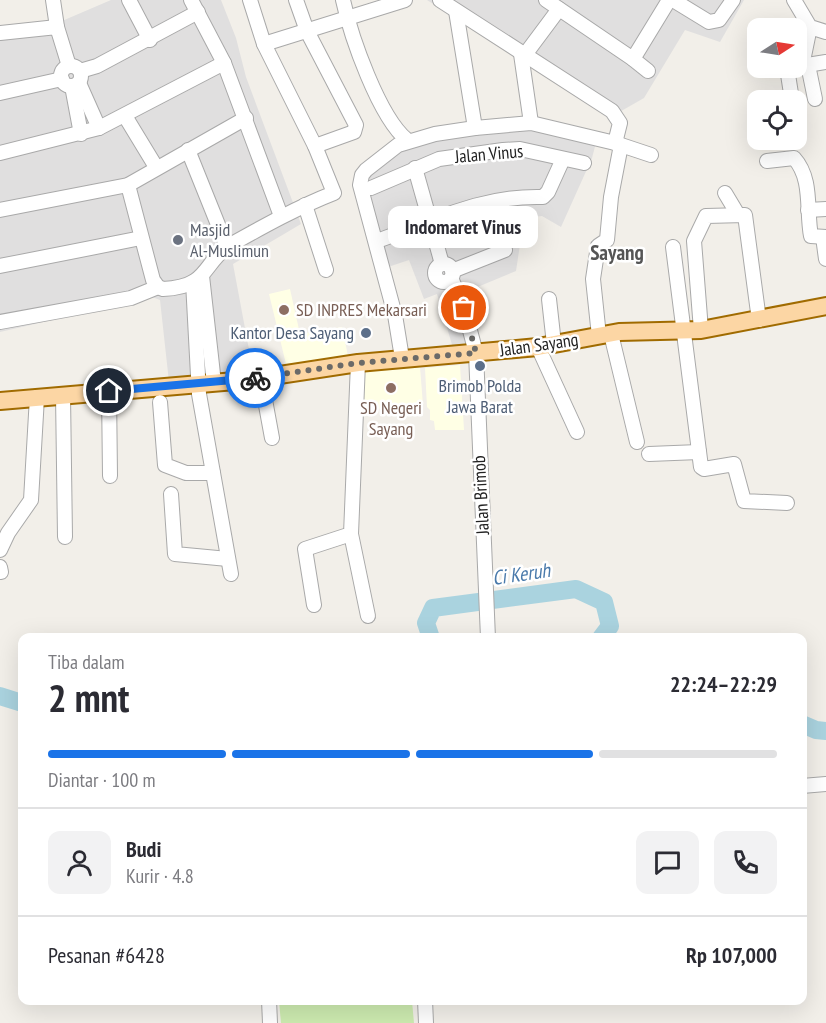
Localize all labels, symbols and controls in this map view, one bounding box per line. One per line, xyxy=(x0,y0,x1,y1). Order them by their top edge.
north arrow xyxy=(747,18,807,78)
map controls xyxy=(747,18,807,150)
button: locate xyxy=(747,90,807,150)
street label: Jalan Vinus xyxy=(453,139,524,168)
callout: Indomaret Vinus xyxy=(389,206,539,248)
text: Indomaret Vinus xyxy=(405,214,521,240)
place label: Masjid Al-Muslimun xyxy=(190,218,269,262)
marker: Masjid Al-Muslimun xyxy=(171,233,185,247)
district label: Sayang xyxy=(590,239,644,266)
pin xyxy=(438,282,489,333)
icon: bag xyxy=(447,291,480,324)
place label: SD INPRES Mekarsari xyxy=(296,298,427,321)
marker: SD INPRES Mekarsari xyxy=(277,303,291,317)
place label: Kantor Desa Sayang xyxy=(231,321,354,344)
marker: Kantor Desa Sayang xyxy=(359,326,373,340)
street label: Jalan Sayang xyxy=(497,328,580,362)
courier xyxy=(225,348,285,408)
marker: Brimob Polda Jawa Barat xyxy=(473,359,487,373)
icon: bike xyxy=(239,362,272,395)
pin xyxy=(83,365,134,416)
icon: home xyxy=(92,374,125,407)
place label: Brimob Polda Jawa Barat xyxy=(439,374,522,418)
marker: SD Negeri Sayang xyxy=(384,381,398,395)
place label: SD Negeri Sayang xyxy=(360,396,422,440)
street label: Jalan Brimob xyxy=(467,455,494,536)
water label: Ci Keruh xyxy=(490,557,553,591)
text: Tiba dalam xyxy=(48,649,125,675)
text: 22:24–22:29 xyxy=(670,670,777,698)
text: 2 mnt xyxy=(48,672,129,723)
text: Diantar · 100 m xyxy=(48,767,156,793)
button: person xyxy=(48,831,111,894)
button: chat xyxy=(636,831,699,894)
button: phone xyxy=(714,831,777,894)
text: Budi xyxy=(126,835,161,863)
text: Kurir · 4.8 xyxy=(126,863,194,889)
text: Pesanan #6428 xyxy=(48,941,165,969)
text: Rp 107,000 xyxy=(686,941,777,969)

